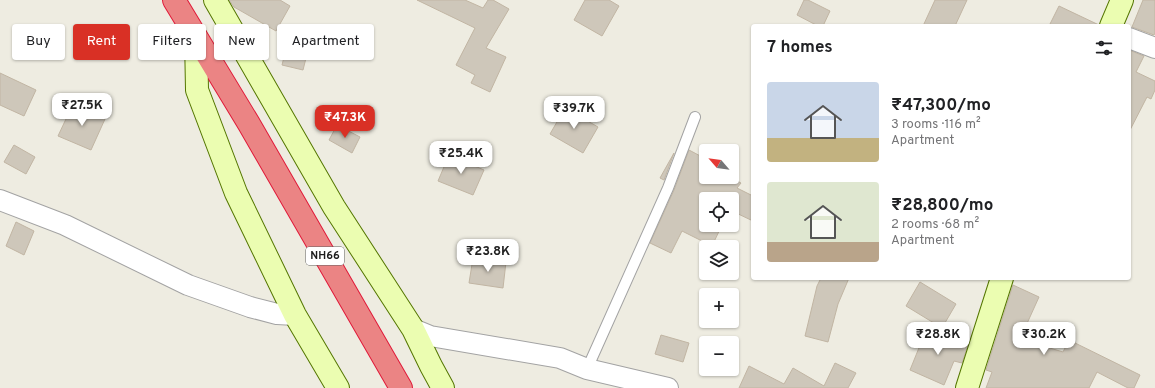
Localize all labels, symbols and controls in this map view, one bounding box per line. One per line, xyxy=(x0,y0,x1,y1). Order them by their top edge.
chip: Buy xyxy=(12,24,65,60)
chip: Rent xyxy=(73,24,130,60)
chip: Filters xyxy=(138,24,206,60)
chip: New xyxy=(214,24,269,60)
chip: Apartment xyxy=(277,24,374,60)
text: 7 homes xyxy=(767,37,833,59)
icon: filters xyxy=(1093,37,1115,59)
pin: ₹27.5K xyxy=(49,93,115,127)
text: ₹47,300/mo xyxy=(891,95,991,117)
pin: ₹39.7K xyxy=(541,96,607,130)
text: ₹27.5K xyxy=(61,98,103,114)
icon: home xyxy=(799,98,847,146)
text: ₹39.7K xyxy=(553,101,595,117)
pin: ₹47.3K xyxy=(312,105,378,139)
text: ₹47.3K xyxy=(324,110,366,126)
text: 3 rooms · 116 m² xyxy=(891,117,981,133)
text: Apartment xyxy=(891,133,954,149)
pin: ₹25.4K xyxy=(428,141,494,175)
north arrow xyxy=(699,144,739,184)
map controls xyxy=(699,144,739,376)
text: ₹25.4K xyxy=(438,146,484,162)
button: locate xyxy=(699,192,739,232)
text: ₹28,800/mo xyxy=(891,195,993,217)
icon: home xyxy=(799,198,847,246)
text: 2 rooms · 68 m² xyxy=(891,217,979,233)
text: Apartment xyxy=(891,233,954,249)
pin: ₹23.8K xyxy=(455,239,521,273)
button: layers xyxy=(699,240,739,280)
text: ₹23.8K xyxy=(466,244,510,260)
road number: NH66 xyxy=(306,247,344,265)
button: + xyxy=(699,288,739,328)
pin: ₹28.8K xyxy=(905,322,971,356)
pin: ₹30.2K xyxy=(1011,322,1077,356)
text: ₹28.8K xyxy=(916,327,960,343)
text: ₹30.2K xyxy=(1022,327,1067,343)
button: − xyxy=(699,336,739,376)

